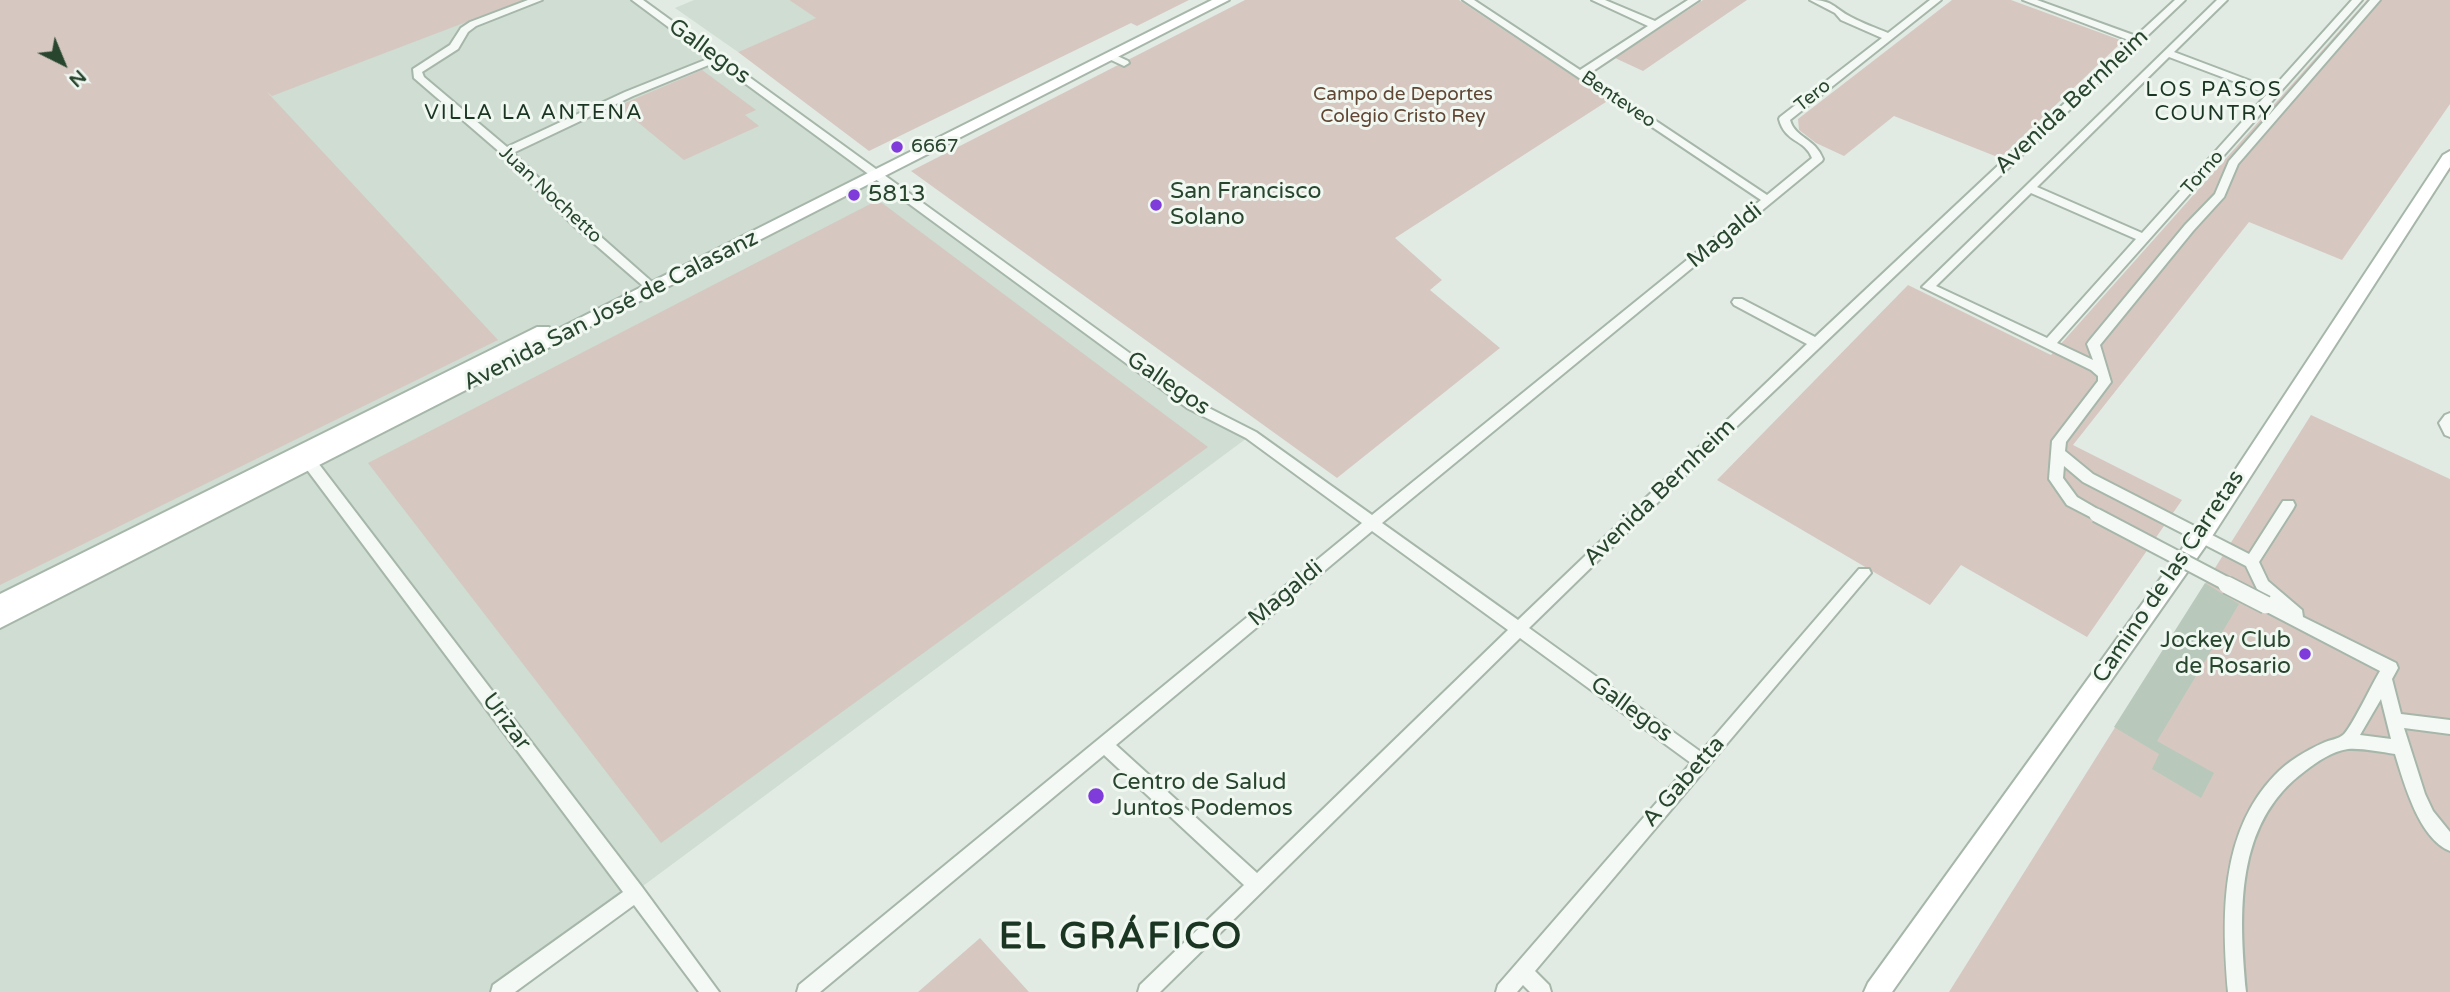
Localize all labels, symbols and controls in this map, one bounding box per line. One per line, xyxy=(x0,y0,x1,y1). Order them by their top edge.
street label: Gallegos xyxy=(663,13,755,91)
street label: Avenida Bernheim xyxy=(1989,24,2155,180)
north arrow xyxy=(28,28,98,98)
text: N xyxy=(64,65,90,92)
street label: Benteveo xyxy=(1576,67,1660,133)
street label: Tero xyxy=(1790,75,1836,117)
district label: LOS PASOS COUNTRY xyxy=(2146,77,2282,127)
park label: Campo de Deportes Colegio Cristo Rey xyxy=(1313,84,1493,128)
district label: VILLA LA ANTENA xyxy=(426,100,642,126)
place label: 6667 xyxy=(911,136,959,158)
marker: 6667 xyxy=(889,139,905,155)
street label: Juan Nochetto xyxy=(494,141,606,249)
street label: Torno xyxy=(2177,146,2229,200)
place label: San Francisco Solano xyxy=(1170,178,1321,232)
place label: 5813 xyxy=(868,181,926,209)
marker: 5813 xyxy=(846,187,862,203)
marker: San Francisco Solano xyxy=(1148,197,1164,213)
street label: Magaldi xyxy=(1682,197,1768,275)
street label: Avenida San José de Calasanz xyxy=(459,225,763,397)
street label: Gallegos xyxy=(1121,346,1215,422)
street label: Avenida Bernheim xyxy=(1578,414,1742,572)
street label: Camino de las Carretas xyxy=(2087,465,2251,689)
street label: Magaldi xyxy=(1243,555,1329,633)
place label: Jockey Club de Rosario xyxy=(2160,627,2291,681)
marker: Jockey Club de Rosario xyxy=(2297,646,2313,662)
street label: Gallegos xyxy=(1585,671,1677,749)
street label: Urizar xyxy=(475,688,537,756)
street label: A Gabetta xyxy=(1637,731,1731,833)
place label: Centro de Salud Juntos Podemos xyxy=(1112,769,1293,823)
marker: Centro de Salud Juntos Podemos xyxy=(1086,786,1106,806)
district label: EL GRÁFICO xyxy=(1000,916,1242,960)

